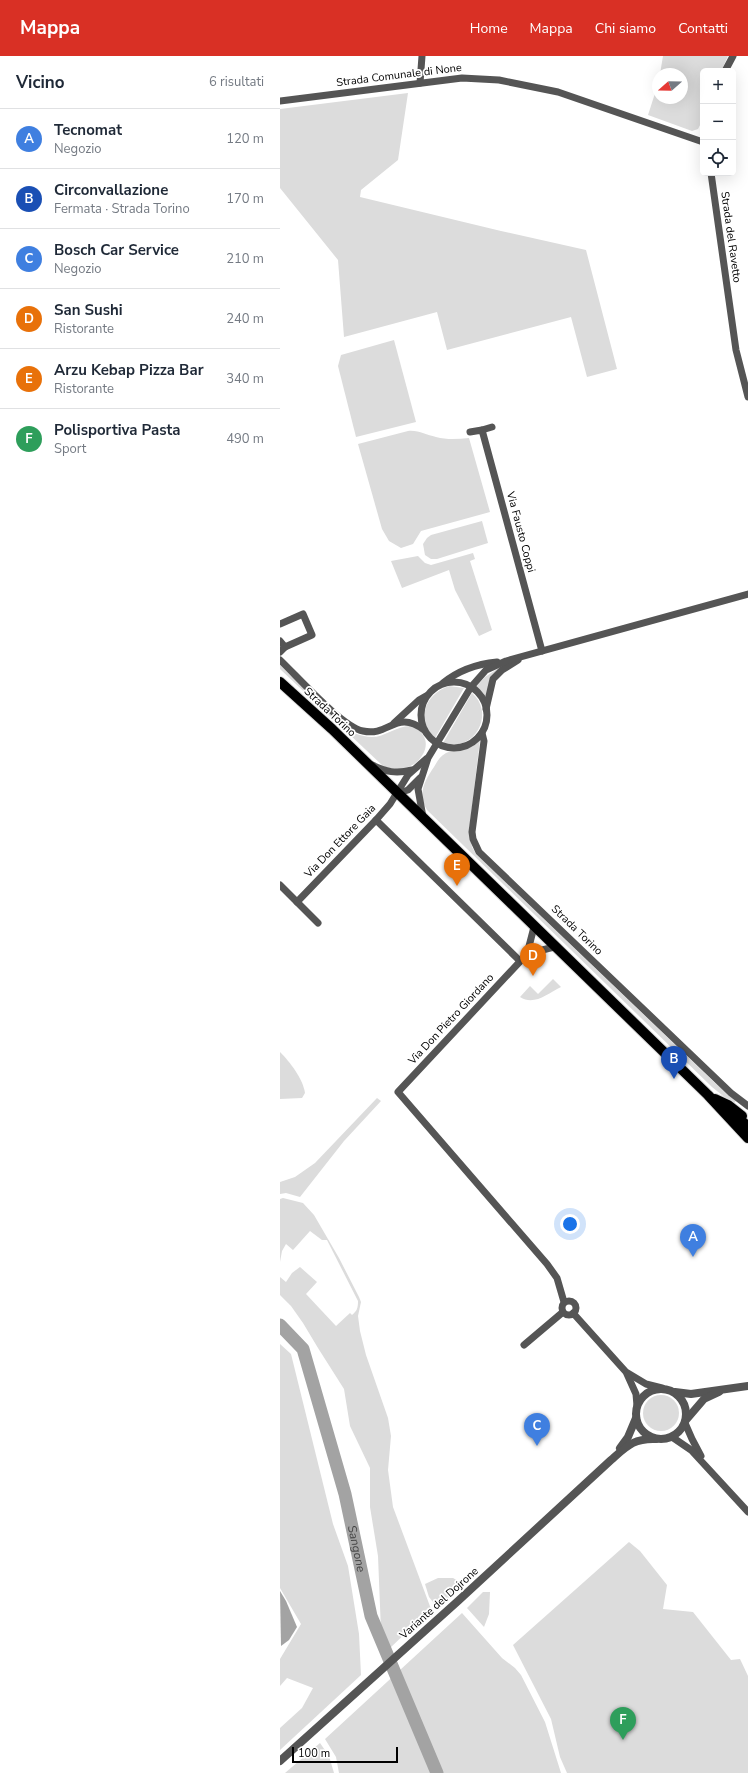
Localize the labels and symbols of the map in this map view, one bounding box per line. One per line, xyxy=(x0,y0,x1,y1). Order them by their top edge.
street label: Strada Comunale di None xyxy=(335,60,463,90)
north arrow xyxy=(652,68,688,104)
street label: Strada del Ravetto xyxy=(717,190,745,284)
street label: Via Fausto Coppi xyxy=(503,489,539,574)
street label: Strada Torino xyxy=(301,684,359,740)
street label: Via Don Ettore Gaia xyxy=(300,801,379,882)
pin: E xyxy=(444,853,470,886)
street label: Strada Torino xyxy=(548,902,606,958)
pin: D xyxy=(520,943,546,976)
street label: Via Don Pietro Giordano xyxy=(404,970,497,1068)
pin: B xyxy=(661,1046,687,1079)
your location xyxy=(560,1214,580,1234)
pin: A xyxy=(680,1224,706,1257)
pin: C xyxy=(524,1413,550,1446)
water label: Sangone xyxy=(344,1524,370,1574)
street label: Variante del Dojrone xyxy=(396,1563,482,1643)
pin: F xyxy=(610,1707,636,1740)
scale bar xyxy=(292,1745,398,1764)

